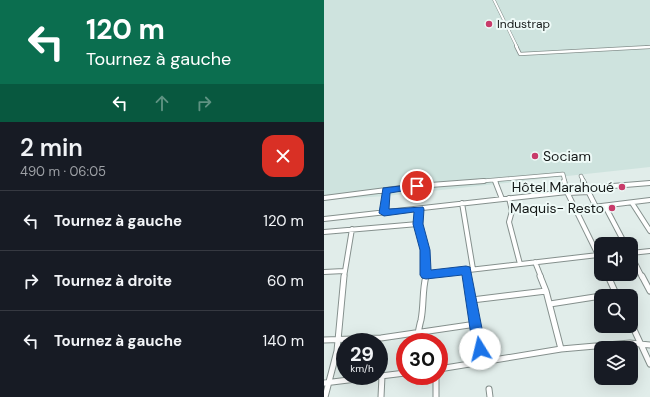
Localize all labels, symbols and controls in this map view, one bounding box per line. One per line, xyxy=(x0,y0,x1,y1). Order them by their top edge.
text: 120 m xyxy=(86,11,165,48)
icon: left xyxy=(20,16,72,68)
place label: Industrap xyxy=(497,16,550,32)
marker: Industrap xyxy=(484,19,494,29)
text: Tournez à gauche xyxy=(86,47,231,71)
icon: left xyxy=(109,92,131,114)
icon: ahead xyxy=(151,92,173,114)
icon: right xyxy=(193,92,215,114)
text: 2 min xyxy=(20,132,83,163)
button: close xyxy=(262,135,304,177)
place label: Sociam xyxy=(543,147,591,165)
marker: Sociam xyxy=(530,151,540,161)
text: 490 m · 06:05 xyxy=(20,163,106,180)
pin xyxy=(400,169,434,203)
icon: arrive xyxy=(406,175,428,197)
place label: Hôtel Marahoué xyxy=(512,178,614,196)
marker: Hôtel Marahoué xyxy=(617,182,627,192)
place label: Maquis- Resto xyxy=(510,199,604,217)
marker: Maquis- Resto xyxy=(607,203,617,213)
icon: left xyxy=(20,210,42,232)
text: Tournez à gauche xyxy=(54,211,182,231)
text: 120 m xyxy=(263,211,304,231)
map controls xyxy=(594,237,638,385)
button: sound xyxy=(594,237,638,281)
icon: right xyxy=(20,270,42,292)
text: Tournez à droite xyxy=(54,271,172,291)
text: 60 m xyxy=(267,271,304,291)
button: search xyxy=(594,289,638,333)
position arrow xyxy=(459,328,501,370)
icon: left xyxy=(20,330,42,352)
text: Tournez à gauche xyxy=(54,331,182,351)
text: 140 m xyxy=(263,331,304,351)
speed limit sign: 30 xyxy=(396,333,448,385)
text: 29 xyxy=(350,341,374,367)
button: layers xyxy=(594,341,638,385)
text: km/h xyxy=(350,362,374,375)

